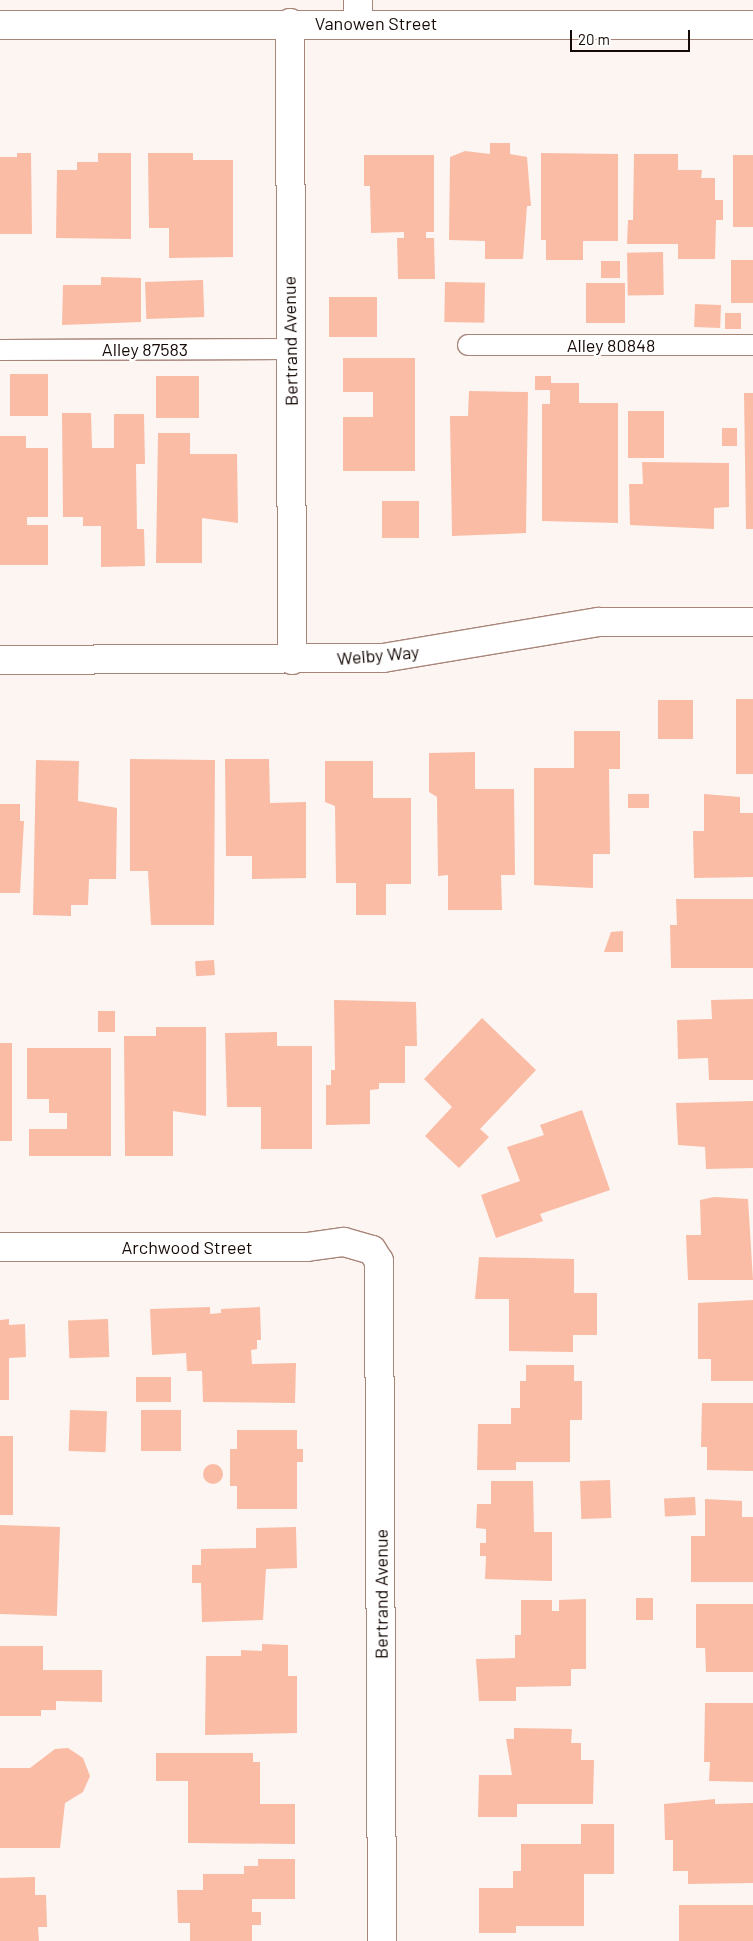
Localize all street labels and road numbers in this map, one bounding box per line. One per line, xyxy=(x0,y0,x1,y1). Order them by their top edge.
street label: Vanowen Street xyxy=(315,12,437,34)
street label: Bertrand Avenue xyxy=(278,276,302,406)
street label: Alley 80848 xyxy=(567,334,655,356)
street label: Alley 87583 xyxy=(102,338,188,360)
street label: Welby Way xyxy=(336,641,420,669)
street label: Archwood Street xyxy=(121,1236,253,1258)
street label: Bertrand Avenue xyxy=(370,1529,392,1659)

